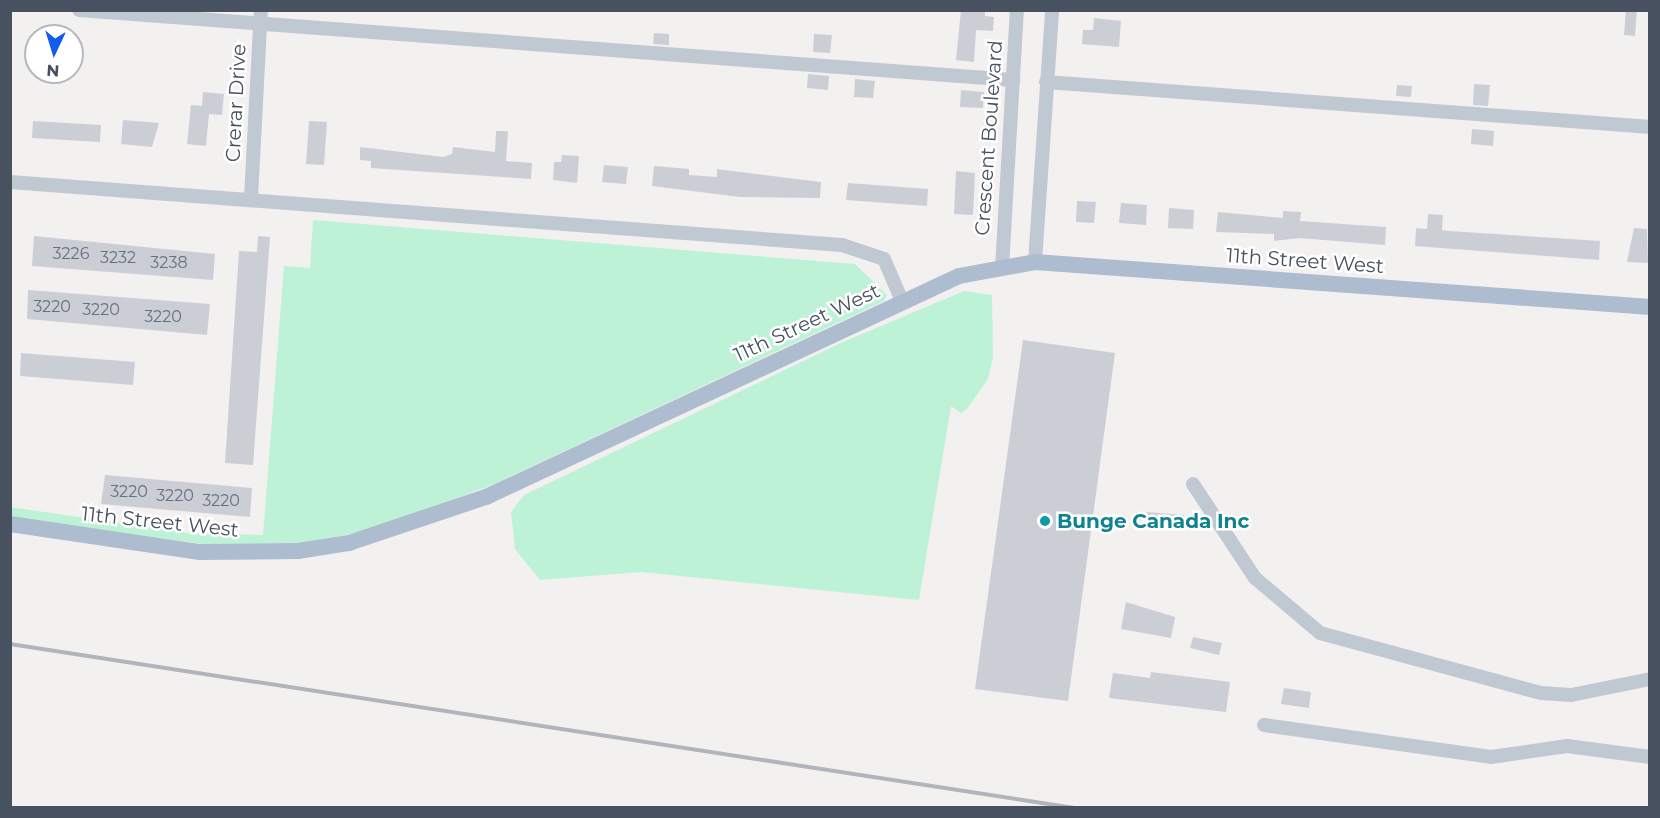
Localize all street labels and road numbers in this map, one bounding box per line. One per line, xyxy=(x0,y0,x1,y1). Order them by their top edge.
street label: Crescent Boulevard xyxy=(970,40,1008,236)
street label: Crerar Drive xyxy=(221,43,251,163)
street label: 11th Street West xyxy=(1225,244,1385,278)
street label: 11th Street West xyxy=(730,279,884,367)
street label: 11th Street West xyxy=(80,502,240,542)

